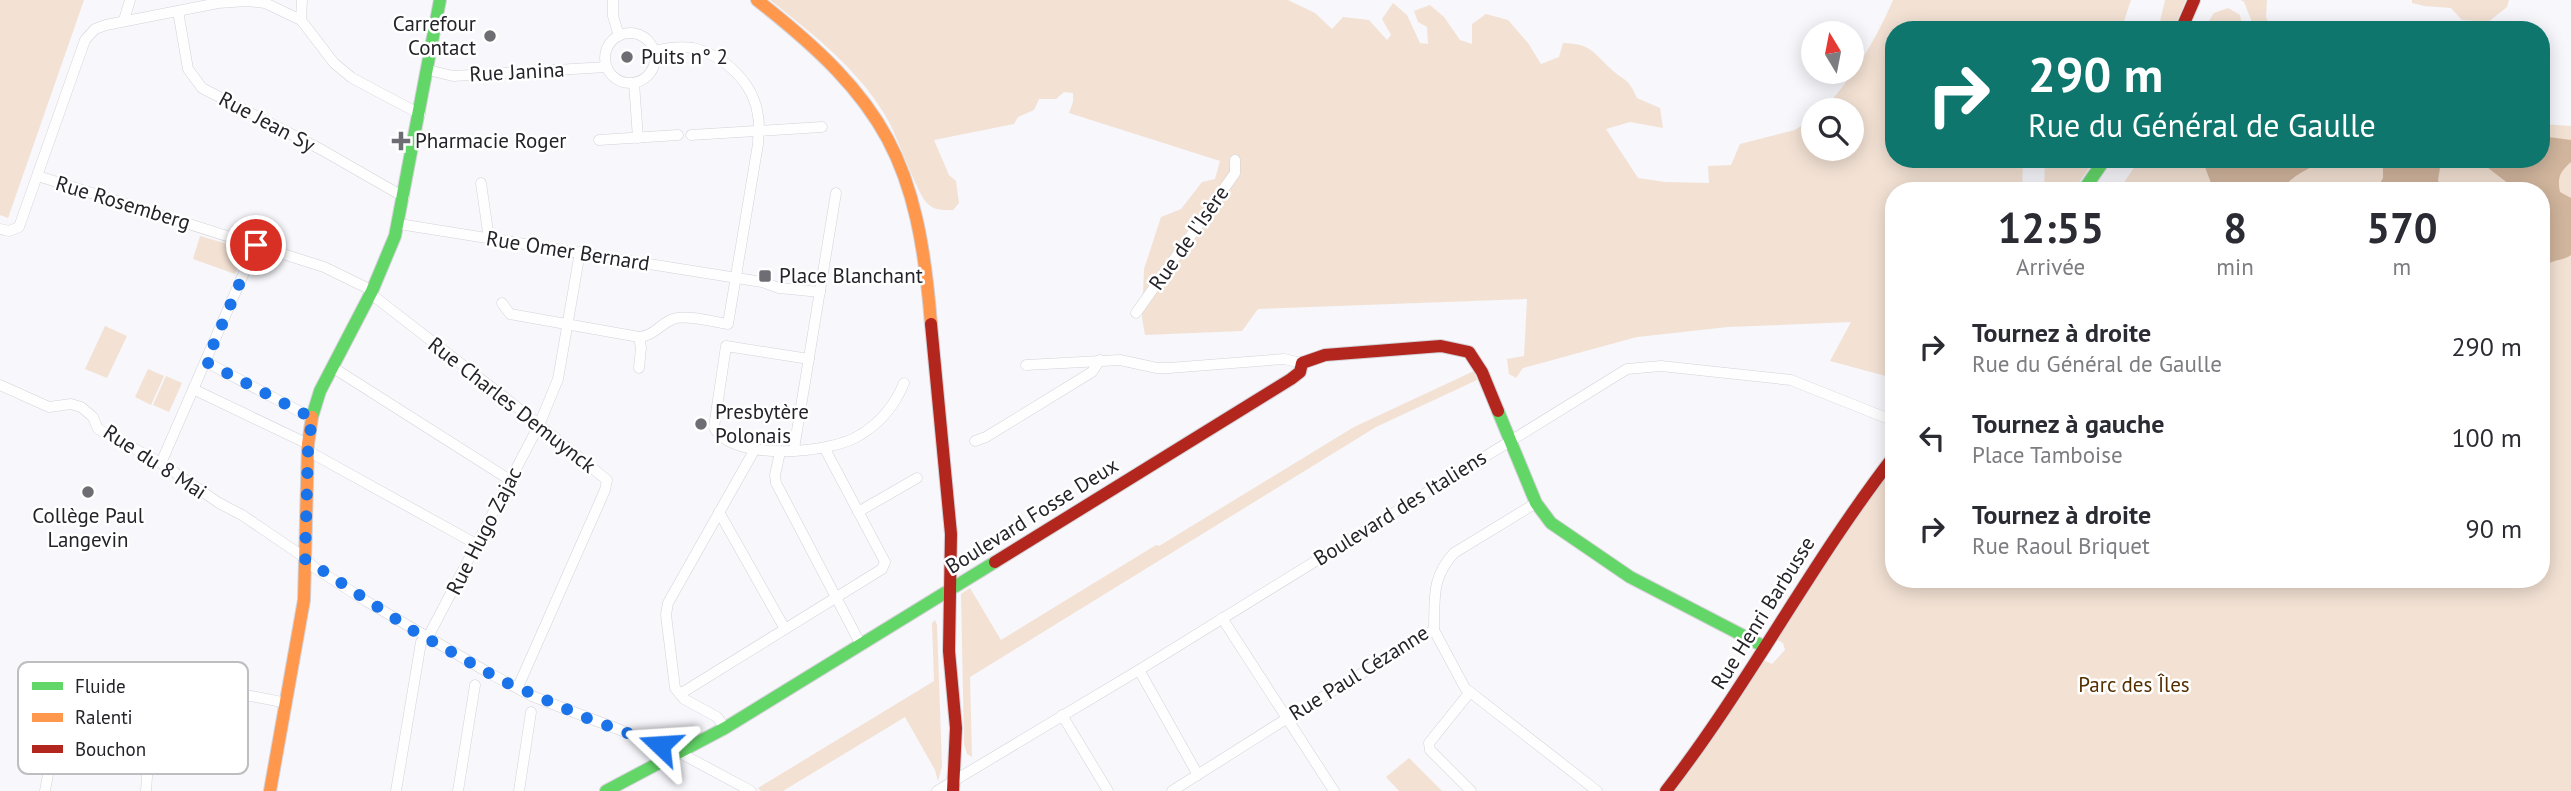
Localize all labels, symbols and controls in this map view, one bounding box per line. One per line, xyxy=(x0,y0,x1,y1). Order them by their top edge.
place label: Carrefour Contact xyxy=(393,10,476,61)
north arrow xyxy=(1801,21,1864,84)
map controls xyxy=(1801,21,1864,161)
marker: Carrefour Contact xyxy=(482,28,498,44)
text: 290 m xyxy=(2028,42,2163,106)
place label: Puits n° 2 xyxy=(641,43,728,70)
marker: Puits n° 2 xyxy=(619,49,635,65)
icon: right xyxy=(1913,49,2004,140)
street label: Rue Janina xyxy=(469,56,565,87)
street label: Rue Jean Sy xyxy=(214,85,320,158)
button: search xyxy=(1801,98,1864,161)
text: Rue du Général de Gaulle xyxy=(2028,104,2376,146)
place label: Pharmacie Roger xyxy=(415,127,566,154)
marker: Pharmacie Roger xyxy=(393,133,409,149)
street label: Rue Rosemberg xyxy=(52,169,194,236)
street label: Rue de l'Isère xyxy=(1143,180,1235,295)
text: 12:55 xyxy=(1997,200,2104,255)
text: 8 xyxy=(2223,200,2247,255)
text: 570 xyxy=(2366,200,2438,255)
pin xyxy=(226,215,286,275)
street label: Rue Omer Bernard xyxy=(484,224,652,277)
icon: arrive xyxy=(237,226,275,264)
text: Arrivée xyxy=(2016,252,2085,281)
text: min xyxy=(2216,252,2254,281)
text: m xyxy=(2393,252,2411,281)
place label: Place Blanchant xyxy=(779,262,923,289)
marker: Place Blanchant xyxy=(757,268,773,284)
text: Tournez à droite xyxy=(1972,316,2151,349)
icon: right xyxy=(1913,328,1951,366)
text: 290 m xyxy=(2451,330,2522,363)
street label: Rue Charles Demuynck xyxy=(423,331,602,479)
text: Rue du Général de Gaulle xyxy=(1972,349,2222,378)
place label: Presbytère Polonais xyxy=(715,398,809,449)
text: Tournez à gauche xyxy=(1972,407,2164,440)
marker: Presbytère Polonais xyxy=(693,416,709,432)
street label: Rue du 8 Mai xyxy=(99,418,212,505)
icon: left xyxy=(1913,419,1951,457)
text: 100 m xyxy=(2451,421,2522,454)
text: Place Tamboise xyxy=(1972,440,2123,469)
street label: Boulevard des Italiens xyxy=(1308,444,1491,572)
street label: Boulevard Fosse Deux xyxy=(940,451,1123,580)
street label: Rue Hugo Zajac xyxy=(440,462,527,599)
marker: Collège Paul Langevin xyxy=(80,484,96,500)
text: Tournez à droite xyxy=(1972,498,2151,531)
place label: Collège Paul Langevin xyxy=(32,502,144,553)
icon: right xyxy=(1913,510,1951,548)
text: 90 m xyxy=(2466,512,2522,545)
street label: Rue Henri Barbusse xyxy=(1705,531,1820,694)
text: Rue Raoul Briquet xyxy=(1972,531,2150,560)
street label: Rue Paul Cézanne xyxy=(1284,619,1434,726)
legend xyxy=(18,662,248,774)
park label: Parc des Îles xyxy=(2078,671,2190,698)
text: Fluide xyxy=(75,674,126,698)
text: Ralenti xyxy=(75,705,133,729)
position arrow xyxy=(623,708,697,782)
text: Bouchon xyxy=(75,737,146,761)

